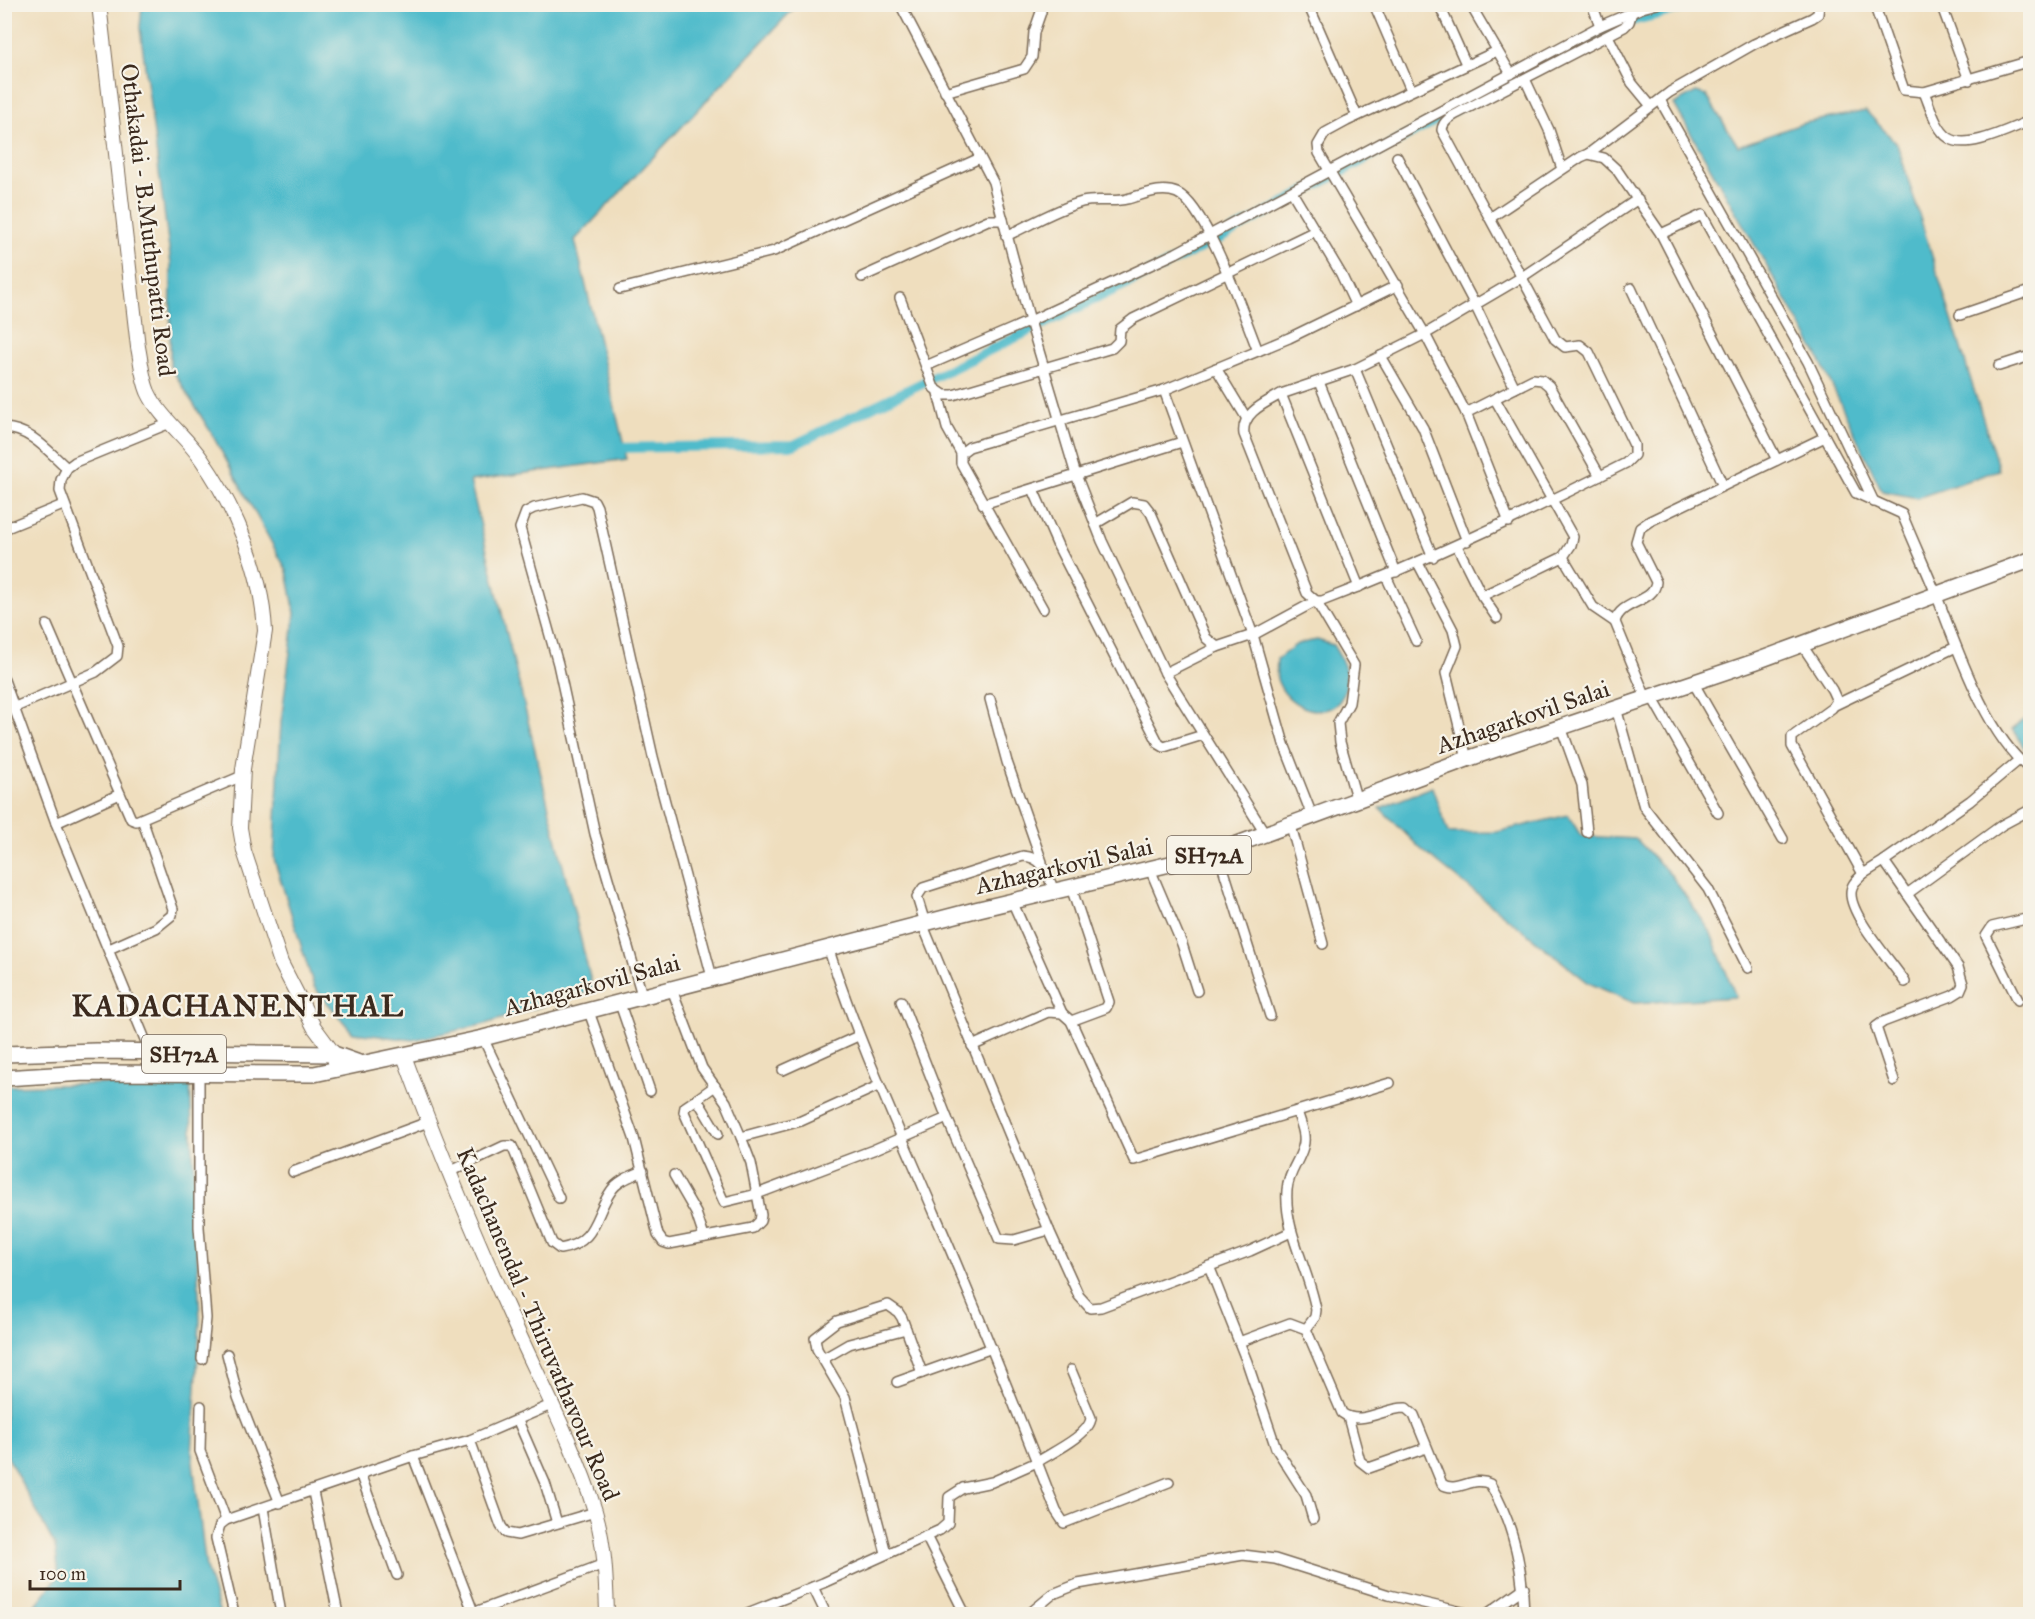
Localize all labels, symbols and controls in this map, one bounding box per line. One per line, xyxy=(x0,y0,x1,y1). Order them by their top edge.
street label: Othakadai - B.Muthupatti Road xyxy=(114,62,182,378)
street label: Azhagarkovil Salai xyxy=(1432,673,1614,761)
street label: Azhagarkovil Salai xyxy=(972,831,1156,901)
road number: SH72A xyxy=(1167,836,1251,874)
street label: Azhagarkovil Salai xyxy=(500,947,684,1023)
district label: KADACHANENTHAL xyxy=(72,988,405,1024)
road number: SH72A xyxy=(142,1035,226,1073)
street label: Kadachanendal - Thiruvathavour Road xyxy=(450,1143,626,1505)
scale bar xyxy=(30,1553,180,1591)
text: 100 m xyxy=(39,1563,86,1585)

